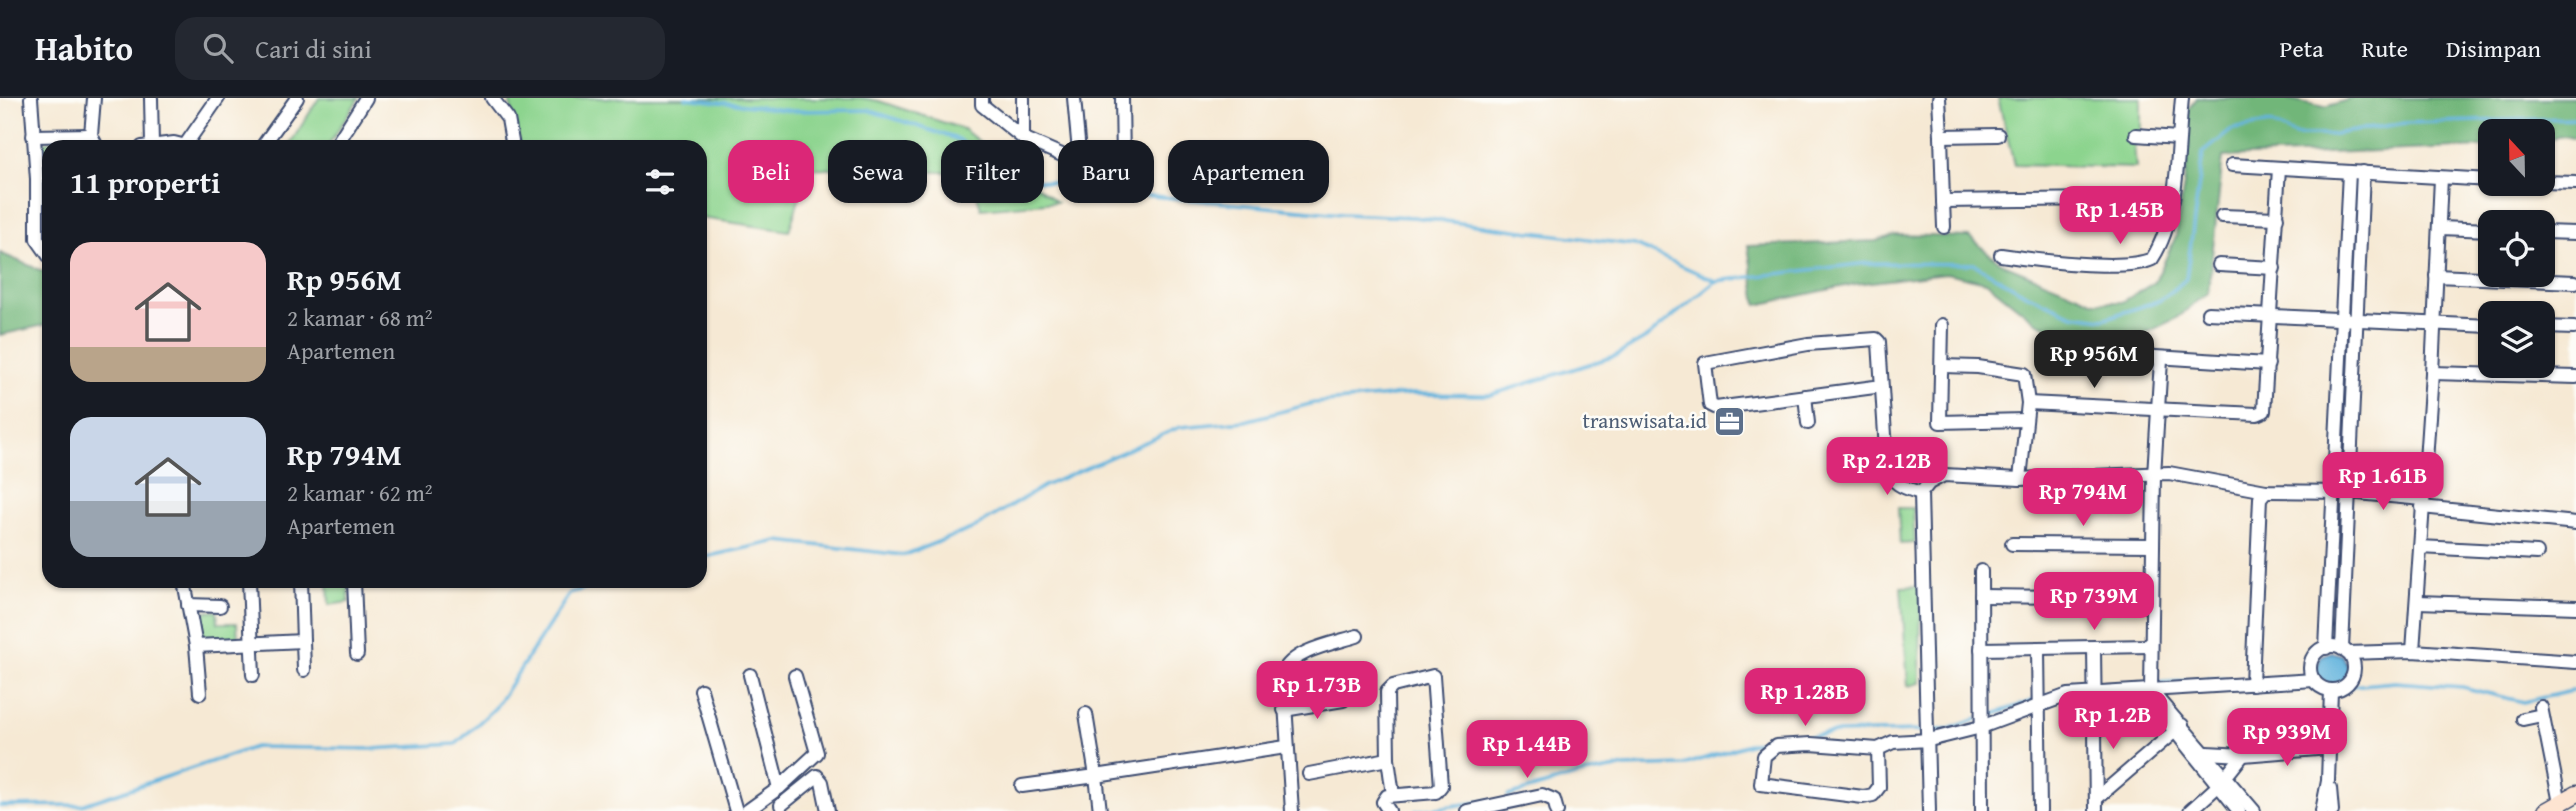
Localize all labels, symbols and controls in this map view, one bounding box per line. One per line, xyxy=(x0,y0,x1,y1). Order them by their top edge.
search box xyxy=(175,17,665,80)
text: Habito xyxy=(35,24,133,72)
icon: search xyxy=(199,29,237,67)
text: Cari di sini xyxy=(255,29,372,68)
text: Peta xyxy=(2280,31,2323,66)
text: Rute xyxy=(2361,31,2408,66)
text: Disimpan xyxy=(2446,31,2541,66)
north arrow xyxy=(2478,119,2555,196)
map controls xyxy=(2478,119,2555,378)
chip: Beli xyxy=(728,140,814,203)
chip: Sewa xyxy=(828,140,927,203)
chip: Filter xyxy=(941,140,1044,203)
chip: Baru xyxy=(1058,140,1154,203)
chip: Apartemen xyxy=(1168,140,1329,203)
text: 11 properti xyxy=(70,160,220,204)
icon: filters xyxy=(641,163,679,201)
pin: Rp 1.45B xyxy=(2048,186,2192,246)
text: Rp 1.45B xyxy=(2076,192,2164,225)
button: locate xyxy=(2478,210,2555,287)
text: Rp 956M xyxy=(287,257,402,301)
icon: home xyxy=(126,270,210,354)
text: 2 kamar · 68 m² xyxy=(287,301,433,334)
button: layers xyxy=(2478,301,2555,378)
pin: Rp 956M xyxy=(2029,330,2159,390)
text: Apartemen xyxy=(287,334,395,367)
text: Rp 956M xyxy=(2050,336,2138,369)
office icon: transwisata.id xyxy=(1713,404,1747,438)
place label: transwisata.id xyxy=(1582,405,1708,436)
text: Rp 794M xyxy=(287,432,402,476)
pin: Rp 2.12B xyxy=(1815,438,1959,497)
text: Rp 2.12B xyxy=(1843,443,1931,476)
icon: home xyxy=(126,445,210,529)
pin: Rp 1.61B xyxy=(2311,452,2455,512)
text: Rp 1.61B xyxy=(2339,458,2427,491)
pin: Rp 794M xyxy=(2018,468,2148,528)
text: Rp 794M xyxy=(2039,474,2127,507)
text: 2 kamar · 62 m² xyxy=(287,476,433,509)
text: Apartemen xyxy=(287,509,395,542)
pin: Rp 739M xyxy=(2029,573,2159,632)
text: Rp 739M xyxy=(2050,578,2138,611)
pin: Rp 1.73B xyxy=(1245,662,1389,721)
text: Rp 1.73B xyxy=(1273,667,1361,700)
pin: Rp 1.28B xyxy=(1733,668,1877,728)
text: Rp 1.28B xyxy=(1761,674,1849,707)
pin: Rp 1.2B xyxy=(2048,692,2178,751)
text: Rp 1.2B xyxy=(2075,697,2151,730)
pin: Rp 939M xyxy=(2222,708,2352,768)
text: Rp 939M xyxy=(2243,714,2331,747)
pin: Rp 1.44B xyxy=(1455,720,1599,780)
text: Rp 1.44B xyxy=(1483,726,1571,759)

